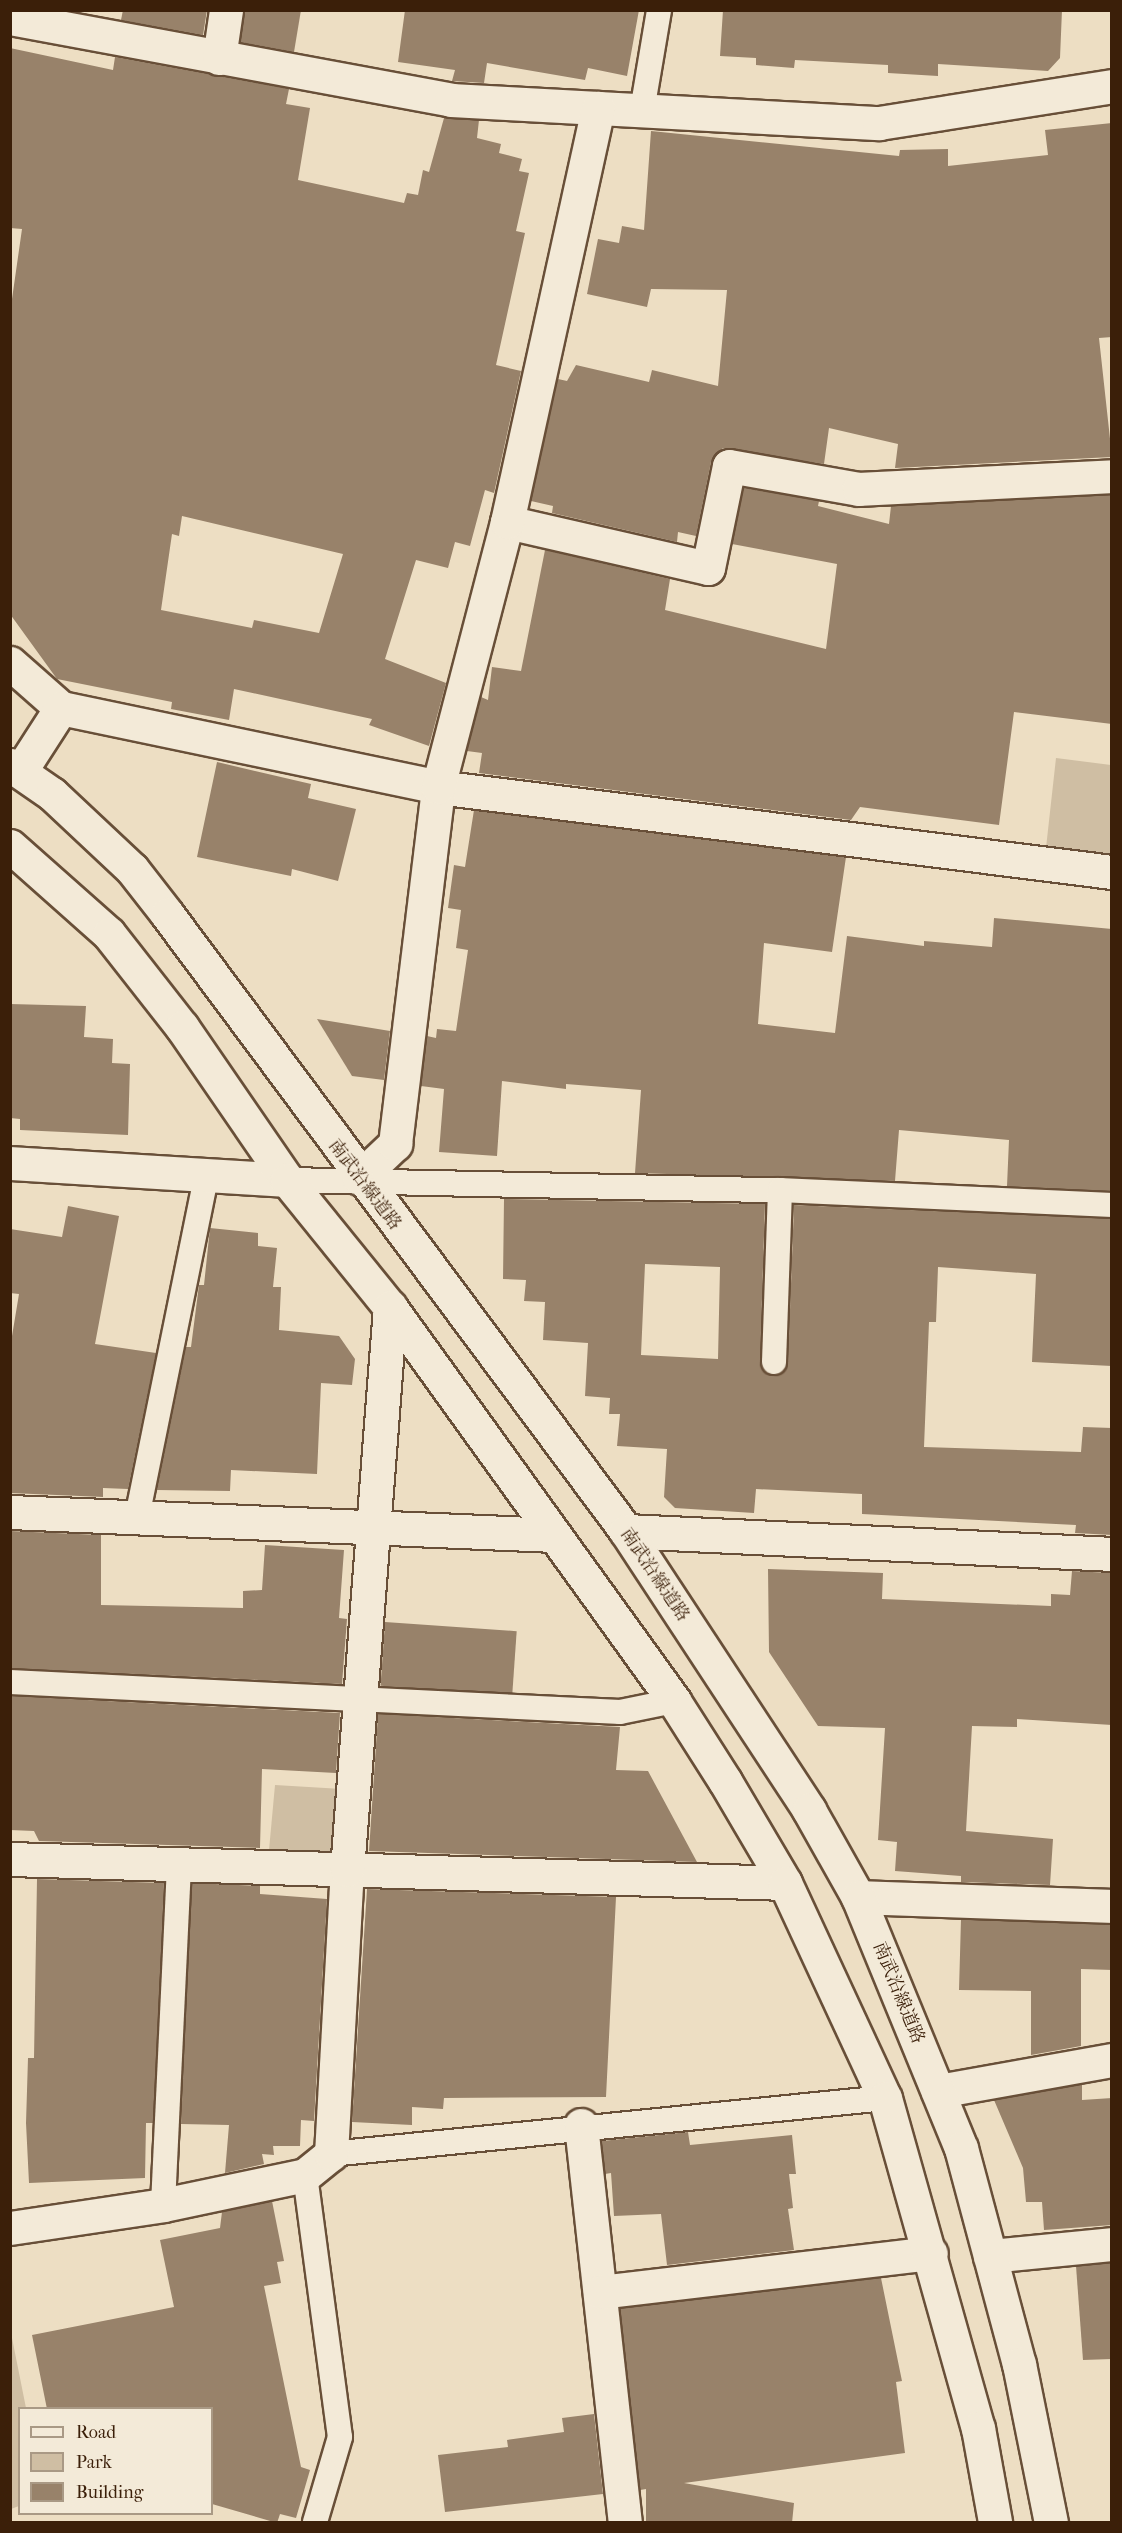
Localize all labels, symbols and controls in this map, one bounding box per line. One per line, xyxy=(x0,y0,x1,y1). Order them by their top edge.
street label: 南武沿線道路 xyxy=(323,1135,405,1235)
street label: 南武沿線道路 xyxy=(615,1524,693,1626)
street label: 南武沿線道路 xyxy=(868,1939,928,2047)
legend xyxy=(18,2407,213,2515)
text: Road xyxy=(76,2422,116,2443)
text: Park xyxy=(76,2452,112,2473)
text: Building xyxy=(76,2482,143,2503)

